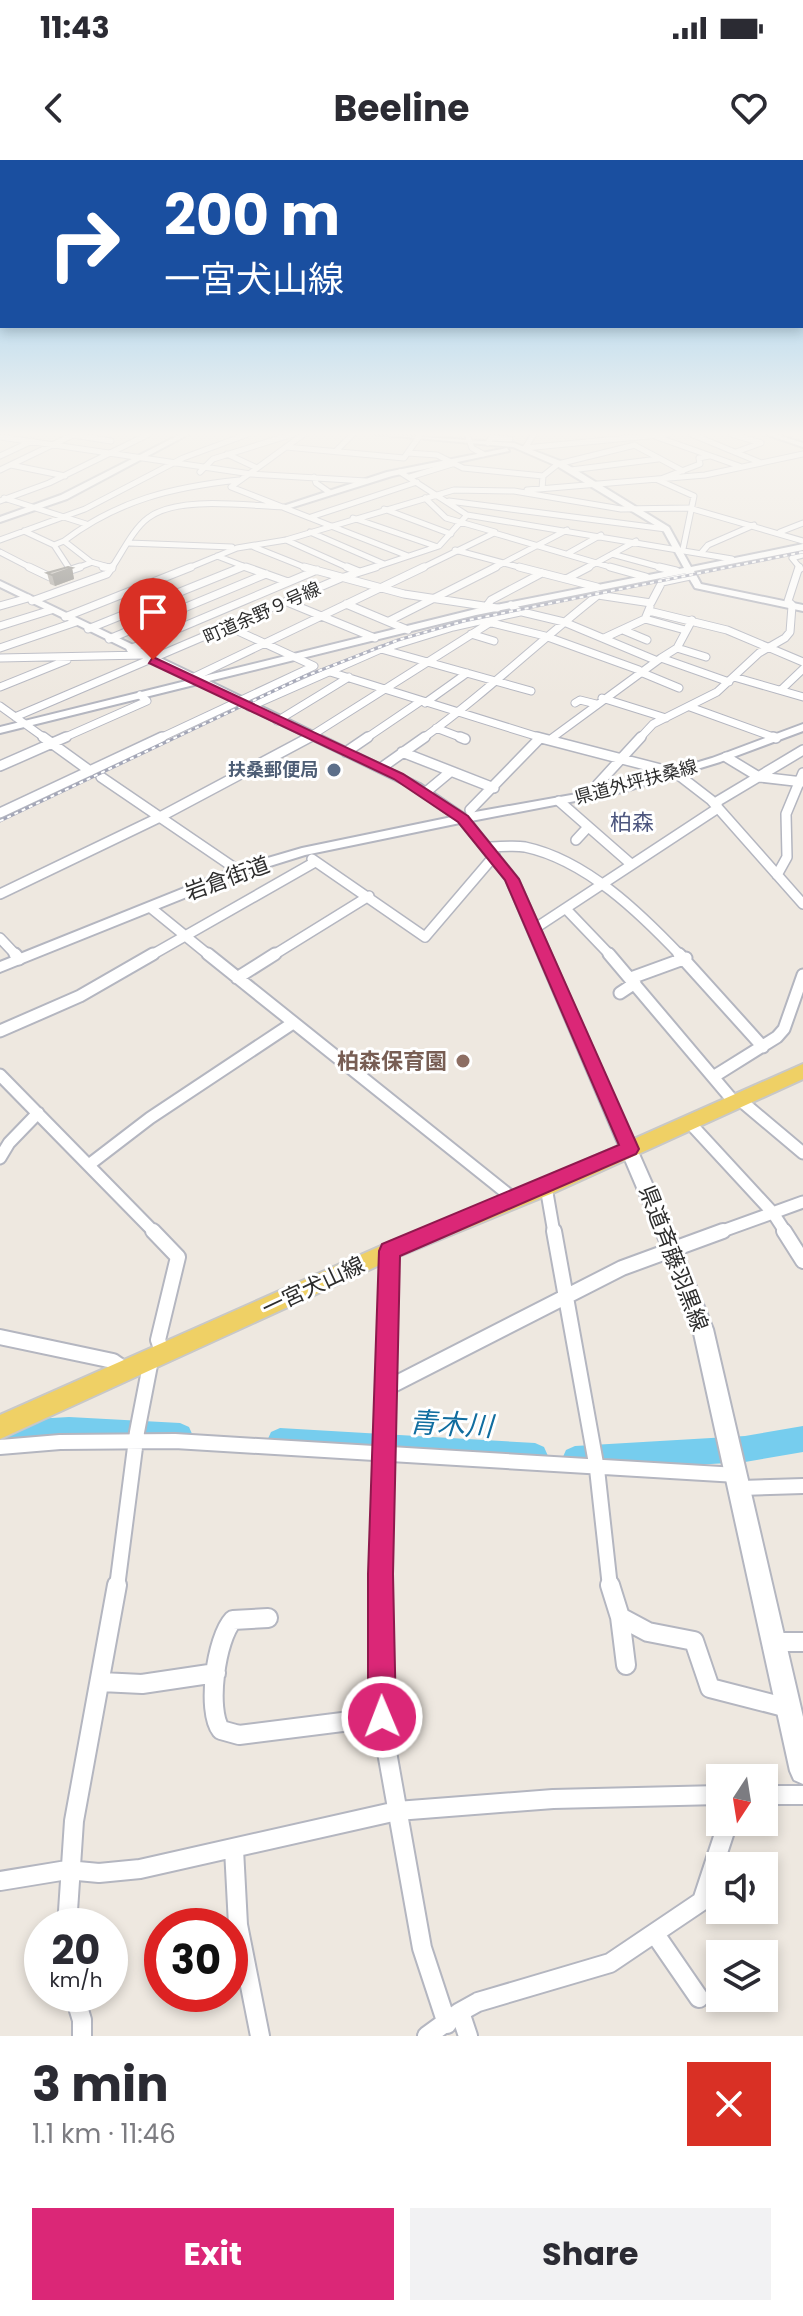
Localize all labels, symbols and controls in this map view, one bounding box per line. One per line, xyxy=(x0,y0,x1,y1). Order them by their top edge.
text: 11:43 xyxy=(40,6,110,49)
text: Beeline xyxy=(334,83,469,134)
icon: back xyxy=(32,86,76,130)
icon: heart xyxy=(727,86,771,130)
text: 200 m xyxy=(164,176,340,255)
icon: right xyxy=(32,192,136,296)
text: 一宮犬山線 xyxy=(164,254,344,305)
street label: 町道余野９号線 xyxy=(199,575,324,650)
pin xyxy=(119,578,187,660)
icon: arrive xyxy=(131,590,175,634)
street label: 県道外坪扶桑線 xyxy=(572,753,700,810)
place label: 扶桑郵便局 xyxy=(228,757,318,782)
marker: 扶桑郵便局 xyxy=(325,761,343,779)
district label: 柏森 xyxy=(610,807,654,838)
street label: 岩倉街道 xyxy=(181,849,274,908)
place label: 柏森保育園 xyxy=(337,1046,447,1077)
marker: 柏森保育園 xyxy=(454,1052,472,1070)
street label: 県道斉藤羽黒線 xyxy=(631,1181,716,1336)
street label: 一宮犬山線 xyxy=(257,1249,370,1324)
water label: 青木川 xyxy=(408,1403,497,1446)
position arrow xyxy=(340,1675,424,1759)
north arrow xyxy=(706,1764,778,1836)
map controls xyxy=(706,1764,778,2012)
button: sound xyxy=(706,1852,778,1924)
speed limit sign: 30 xyxy=(144,1908,248,2012)
text: 20 xyxy=(52,1922,100,1978)
button: layers xyxy=(706,1940,778,2012)
text: km/h xyxy=(49,1966,103,1994)
text: 3 min xyxy=(32,2051,169,2118)
button: close xyxy=(687,2062,771,2146)
text: 1.1 km · 11:46 xyxy=(32,2116,176,2152)
button: Exit xyxy=(32,2208,394,2300)
button: Share xyxy=(410,2208,771,2300)

